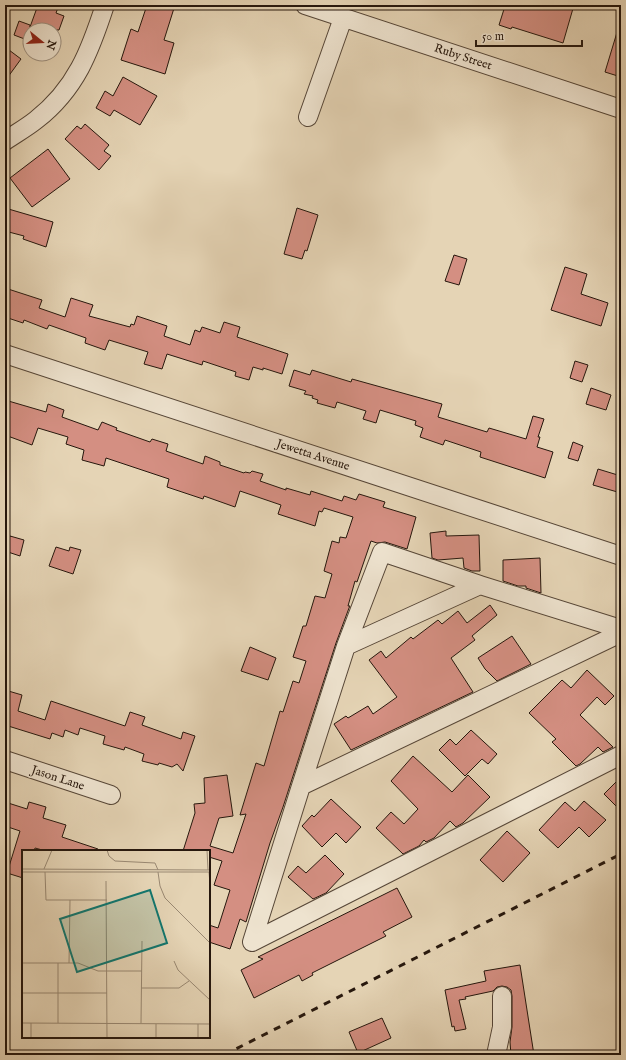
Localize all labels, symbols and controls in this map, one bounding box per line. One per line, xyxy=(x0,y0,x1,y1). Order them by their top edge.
north arrow xyxy=(22,22,62,62)
scale bar xyxy=(476,22,582,48)
text: 50 m xyxy=(482,29,504,44)
text: N xyxy=(42,37,59,52)
street label: Ruby Street xyxy=(432,41,494,73)
street label: Jewetta Avenue xyxy=(272,435,352,475)
street label: Jason Lane xyxy=(27,762,87,795)
inset map xyxy=(22,850,210,1038)

